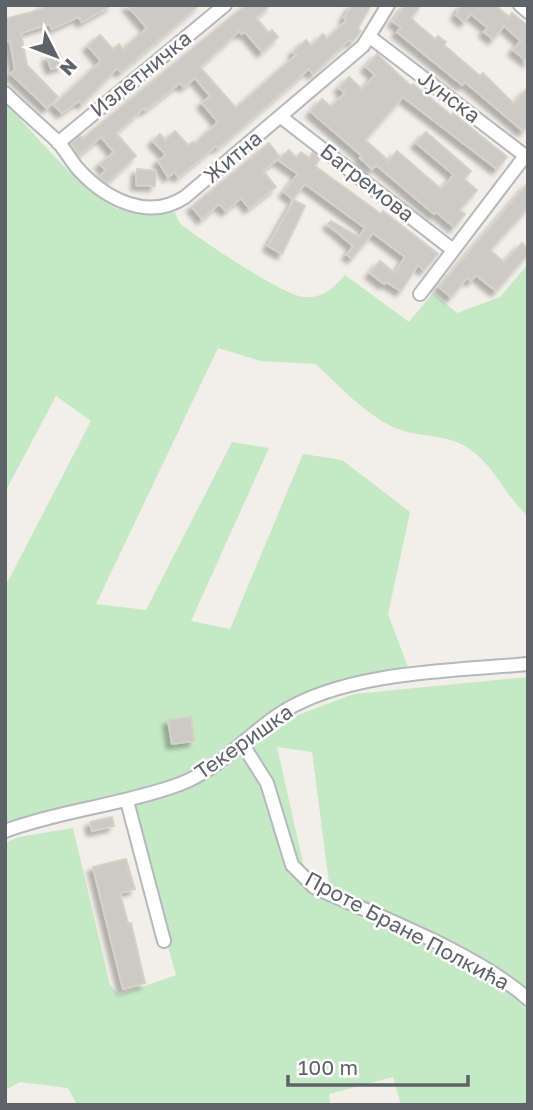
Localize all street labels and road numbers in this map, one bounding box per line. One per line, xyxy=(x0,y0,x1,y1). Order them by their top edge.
street label: Излетничка xyxy=(85,25,196,122)
street label: Јунска xyxy=(413,64,486,128)
street label: Житна xyxy=(198,124,267,188)
street label: Багремова xyxy=(315,137,420,227)
street label: Текеришка xyxy=(189,698,297,784)
street label: Проте Бране Полкића xyxy=(301,865,514,995)

